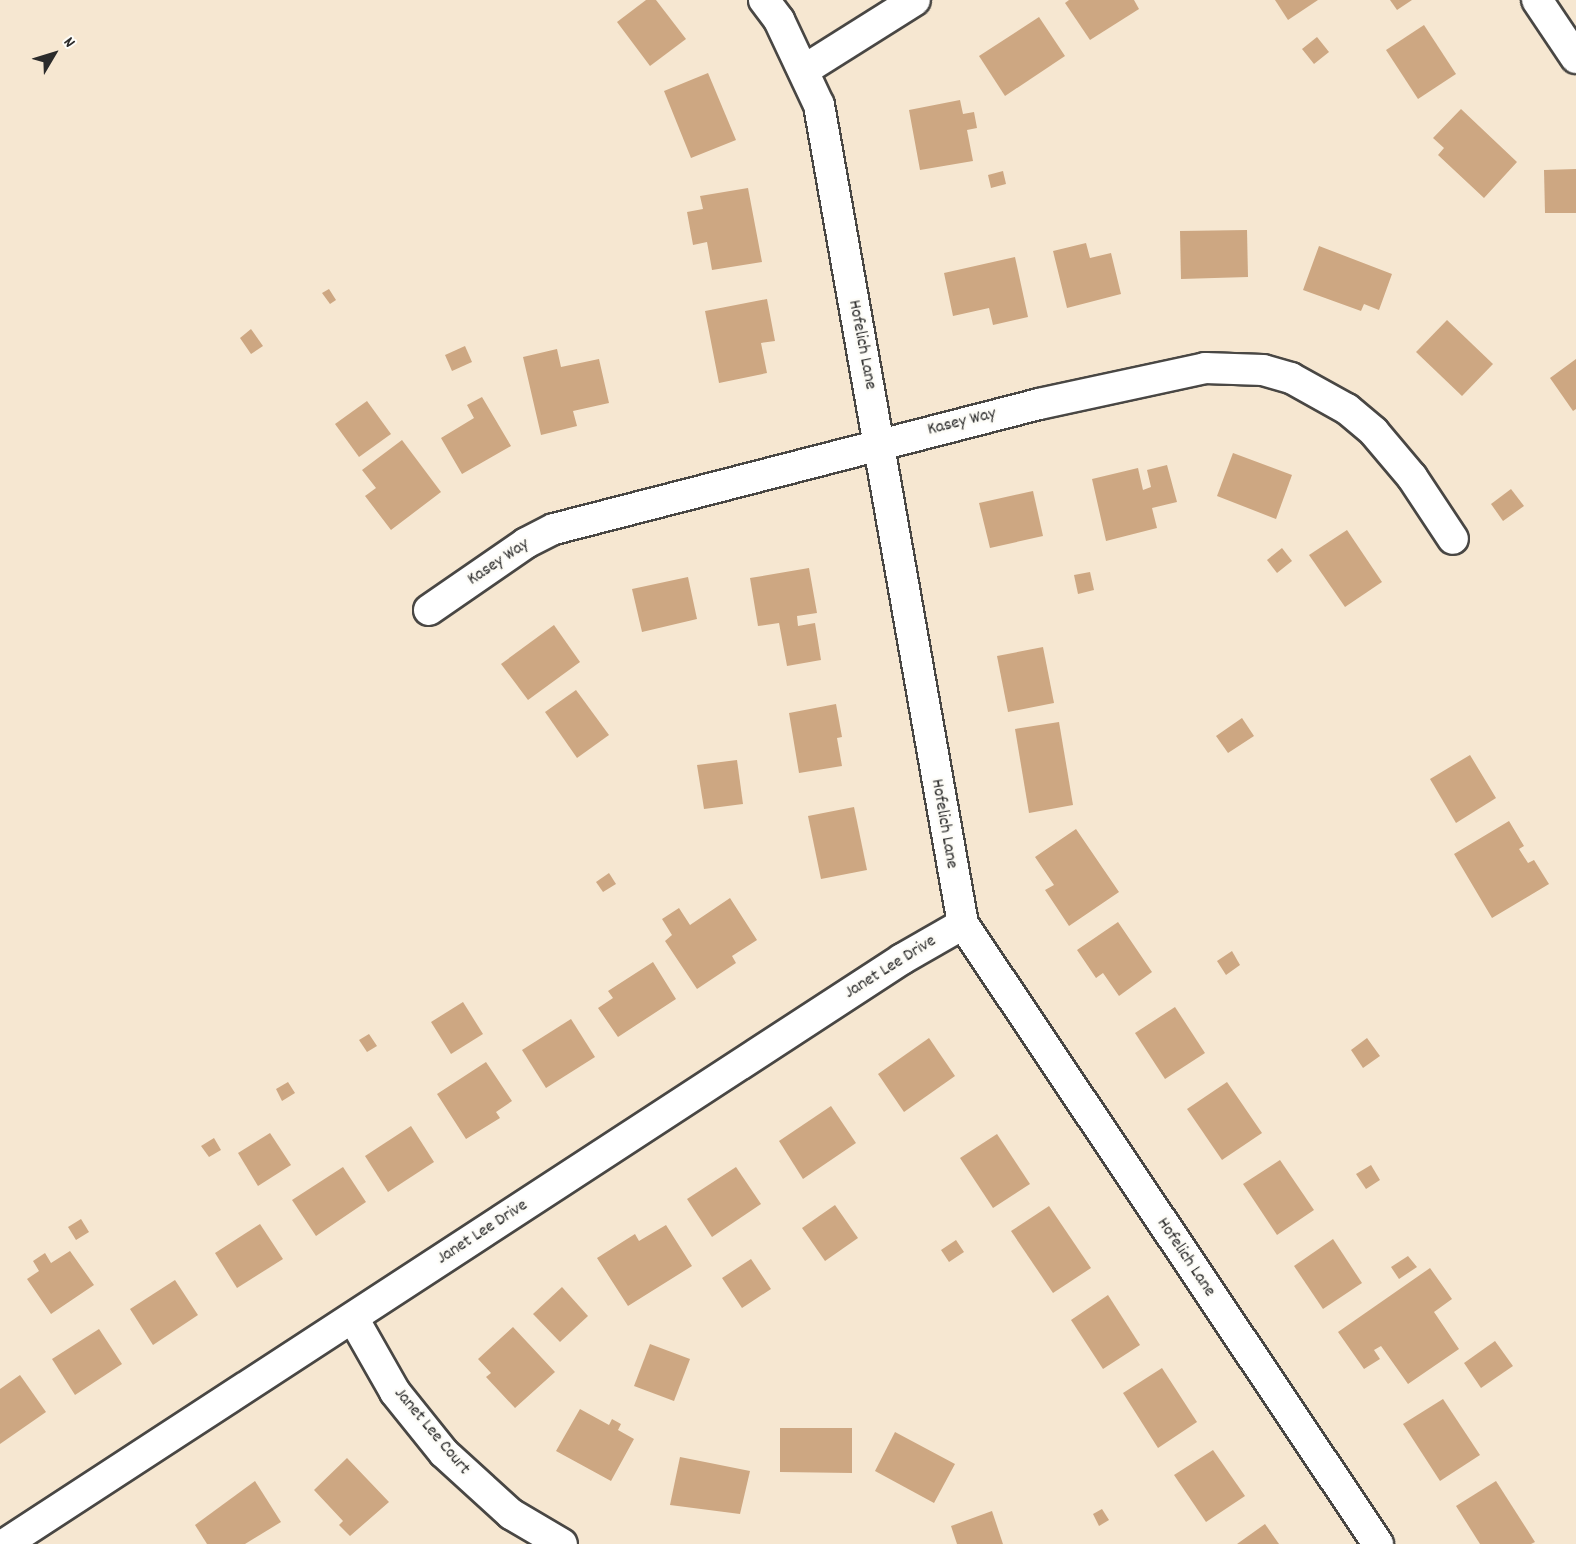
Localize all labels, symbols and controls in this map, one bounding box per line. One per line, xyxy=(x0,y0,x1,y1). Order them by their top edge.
north arrow xyxy=(24,24,84,84)
text: N xyxy=(57,32,80,53)
street label: Hofelich Lane xyxy=(842,298,880,392)
street label: Kasey Way xyxy=(926,404,998,442)
street label: Kasey Way xyxy=(464,535,534,591)
street label: Hofelich Lane xyxy=(924,777,962,871)
street label: Janet Lee Drive xyxy=(841,931,941,1005)
street label: Janet Lee Drive xyxy=(434,1196,532,1270)
street label: Hofelich Lane xyxy=(1151,1214,1219,1302)
street label: Janet Lee Court xyxy=(388,1384,474,1480)

